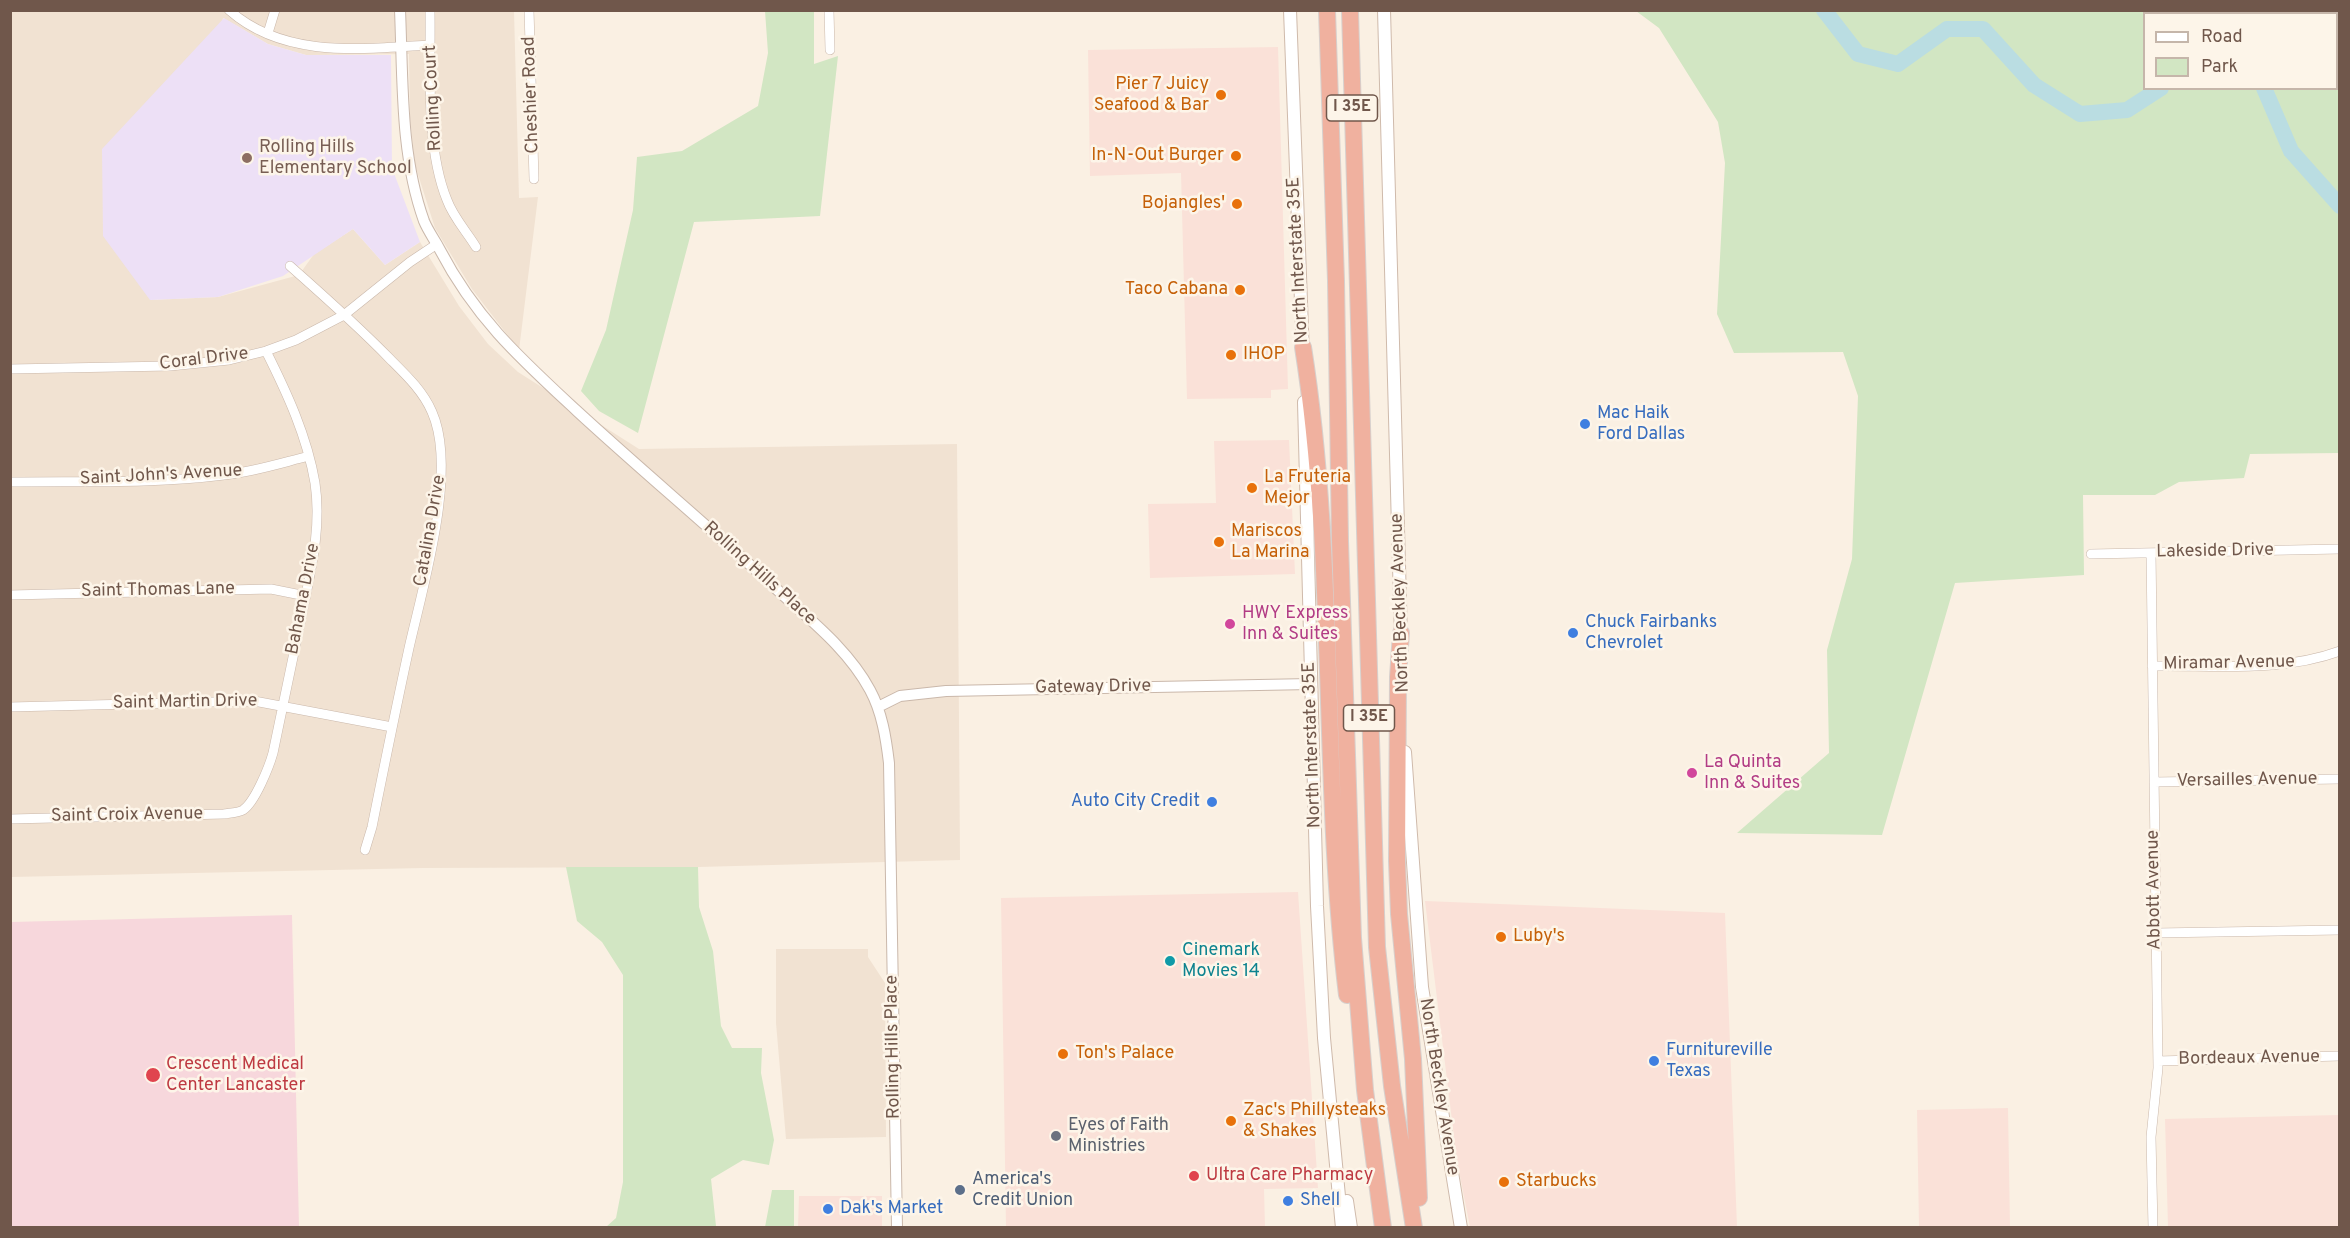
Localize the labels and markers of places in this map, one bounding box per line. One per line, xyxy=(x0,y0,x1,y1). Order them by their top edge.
place label: Pier 7 Juicy Seafood & Bar xyxy=(1094,74,1209,116)
marker: Pier 7 Juicy Seafood & Bar xyxy=(1214,88,1228,102)
place label: Rolling Hills Elementary School xyxy=(259,137,412,180)
place label: In-N-Out Burger xyxy=(1091,145,1224,167)
marker: In-N-Out Burger xyxy=(1229,149,1243,163)
marker: Rolling Hills Elementary School xyxy=(240,151,254,165)
place label: Bojangles' xyxy=(1142,193,1225,215)
marker: Bojangles' xyxy=(1230,197,1244,211)
place label: Taco Cabana xyxy=(1125,279,1228,301)
marker: Taco Cabana xyxy=(1233,283,1247,297)
place label: IHOP xyxy=(1243,344,1285,366)
marker: IHOP xyxy=(1224,348,1238,362)
place label: Mac Haik Ford Dallas xyxy=(1597,403,1685,446)
marker: Mac Haik Ford Dallas xyxy=(1578,417,1592,431)
place label: La Fruteria Mejor xyxy=(1264,467,1351,510)
marker: La Fruteria Mejor xyxy=(1245,481,1259,495)
place label: Mariscos La Marina xyxy=(1231,521,1310,564)
marker: Mariscos La Marina xyxy=(1212,535,1226,549)
place label: HWY Express Inn & Suites xyxy=(1242,603,1349,646)
place label: Chuck Fairbanks Chevrolet xyxy=(1585,612,1717,654)
marker: HWY Express Inn & Suites xyxy=(1223,617,1237,631)
marker: Chuck Fairbanks Chevrolet xyxy=(1566,626,1580,640)
place label: La Quinta Inn & Suites xyxy=(1704,752,1800,795)
marker: La Quinta Inn & Suites xyxy=(1685,766,1699,780)
place label: Auto City Credit xyxy=(1071,791,1200,813)
marker: Auto City Credit xyxy=(1205,795,1219,809)
place label: Luby's xyxy=(1513,926,1565,948)
marker: Luby's xyxy=(1494,930,1508,944)
place label: Cinemark Movies 14 xyxy=(1182,940,1260,982)
marker: Cinemark Movies 14 xyxy=(1163,954,1177,968)
place label: Furnitureville Texas xyxy=(1666,1040,1773,1082)
place label: Ton's Palace xyxy=(1075,1043,1174,1065)
marker: Ton's Palace xyxy=(1056,1047,1070,1061)
place label: Crescent Medical Center Lancaster xyxy=(166,1054,305,1096)
marker: Furnitureville Texas xyxy=(1647,1054,1661,1068)
marker: Crescent Medical Center Lancaster xyxy=(144,1066,162,1084)
place label: Zac's Phillysteaks & Shakes xyxy=(1243,1100,1386,1142)
marker: Zac's Phillysteaks & Shakes xyxy=(1224,1114,1238,1128)
place label: Eyes of Faith Ministries xyxy=(1068,1115,1169,1158)
marker: Eyes of Faith Ministries xyxy=(1049,1129,1063,1143)
place label: Ultra Care Pharmacy xyxy=(1206,1165,1373,1187)
place label: America's Credit Union xyxy=(972,1169,1073,1212)
marker: Ultra Care Pharmacy xyxy=(1187,1169,1201,1183)
place label: Starbucks xyxy=(1516,1171,1597,1193)
marker: Starbucks xyxy=(1497,1175,1511,1189)
marker: America's Credit Union xyxy=(953,1183,967,1197)
place label: Shell xyxy=(1300,1190,1340,1212)
marker: Shell xyxy=(1281,1194,1295,1208)
place label: Dak's Market xyxy=(840,1198,943,1220)
marker: Dak's Market xyxy=(821,1202,835,1216)

